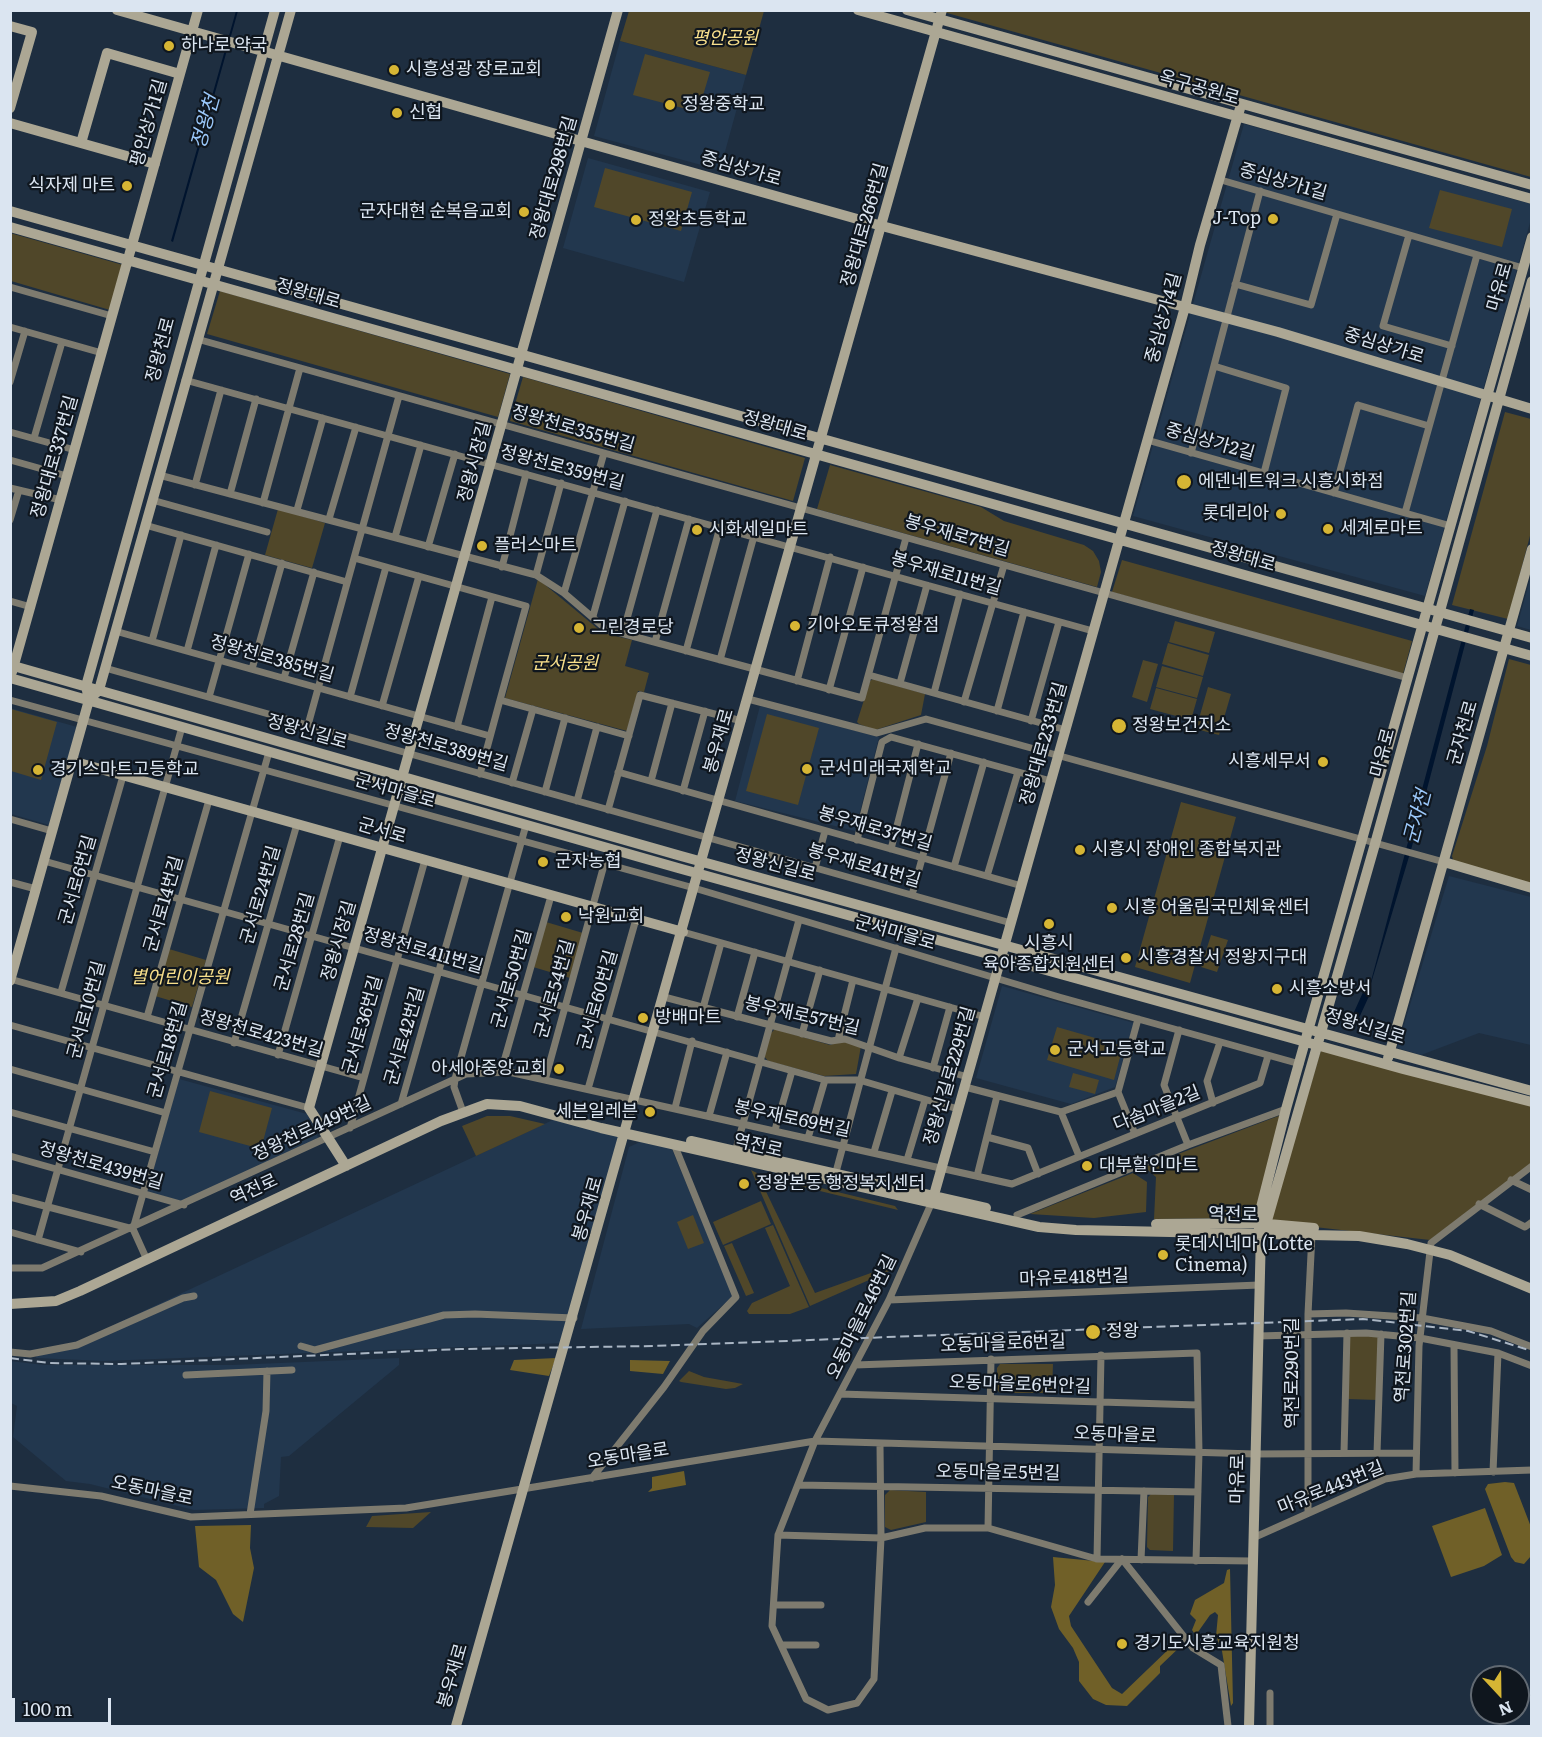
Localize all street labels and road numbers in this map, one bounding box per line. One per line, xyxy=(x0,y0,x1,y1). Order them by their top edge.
street label: 옥구공원로 xyxy=(1156,66,1242,110)
street label: 평안상가1길 xyxy=(126,77,172,169)
street label: 정왕대로298번길 xyxy=(526,114,582,242)
street label: 중심상가로 xyxy=(698,147,784,191)
street label: 중심상가1길 xyxy=(1237,159,1329,205)
street label: 정왕대로266번길 xyxy=(837,161,893,289)
street label: 마유로 xyxy=(1483,260,1517,314)
street label: 중심상가4길 xyxy=(1142,270,1186,366)
street label: 정왕대로 xyxy=(273,274,343,314)
street label: 정왕천로 xyxy=(142,315,180,385)
street label: 중심상가로 xyxy=(1341,324,1427,368)
street label: 정왕대로337번길 xyxy=(27,393,83,521)
street label: 정왕천로355번길 xyxy=(509,401,637,457)
street label: 정왕대로 xyxy=(740,406,810,446)
street label: 정왕시장길 xyxy=(454,419,496,505)
street label: 중심상가2길 xyxy=(1163,419,1257,465)
street label: 정왕천로359번길 xyxy=(498,441,626,495)
street label: 봉우재로7번길 xyxy=(902,511,1012,561)
street label: 정왕대로 xyxy=(1208,537,1278,577)
street label: 봉우재로11번길 xyxy=(888,548,1004,600)
street label: 정왕천로385번길 xyxy=(207,631,337,687)
street label: 정왕대로233번길 xyxy=(1016,680,1072,808)
street label: 군자천로 xyxy=(1443,698,1483,768)
street label: 봉우재로 xyxy=(699,706,739,776)
street label: 정왕신길로 xyxy=(264,710,350,754)
street label: 정왕천로389번길 xyxy=(381,720,511,776)
street label: 마유로 xyxy=(1366,726,1400,780)
street label: 군서마을로 xyxy=(352,769,438,813)
street label: 봉우재로37번길 xyxy=(815,802,935,856)
street label: 군서로 xyxy=(355,814,409,848)
street label: 군서로6번길 xyxy=(55,833,101,927)
street label: 봉우재로41번길 xyxy=(805,840,923,892)
street label: 군서로24번길 xyxy=(237,843,285,947)
street label: 정왕신길로 xyxy=(732,844,818,886)
street label: 군서로14번길 xyxy=(140,853,188,955)
street label: 군서로28번길 xyxy=(271,890,319,994)
street label: 정왕시장길 xyxy=(317,898,361,984)
street label: 군서마을로 xyxy=(852,911,938,955)
street label: 정왕천로411번길 xyxy=(360,924,486,978)
street label: 군서로50번길 xyxy=(488,927,536,1031)
street label: 군서로54번길 xyxy=(531,937,579,1041)
street label: 군서로60번길 xyxy=(573,948,623,1052)
street label: 군서로10번길 xyxy=(64,959,110,1061)
street label: 군서로36번길 xyxy=(339,973,387,1077)
street label: 군서로42번길 xyxy=(381,984,429,1088)
street label: 봉우재로57번길 xyxy=(742,992,862,1040)
street label: 군서로18번길 xyxy=(144,999,192,1101)
street label: 정왕신길로229번길 xyxy=(920,1004,980,1148)
street label: 정왕신길로 xyxy=(1322,1005,1408,1049)
street label: 정왕천로423번길 xyxy=(196,1006,326,1062)
street label: 다솜마을2길 xyxy=(1110,1082,1204,1136)
street label: 정왕천로449번길 xyxy=(249,1092,375,1166)
street label: 봉우재로69번길 xyxy=(732,1096,852,1142)
street label: 역전로 xyxy=(731,1130,785,1162)
street label: 정왕천로439번길 xyxy=(36,1138,166,1194)
street label: 역전로 xyxy=(227,1170,281,1210)
street label: 봉우재로 xyxy=(568,1174,608,1244)
street label: 역전로 xyxy=(1208,1204,1258,1226)
street label: 오동마을로46번길 xyxy=(823,1251,901,1383)
street label: 마유로418번길 xyxy=(1019,1265,1129,1291)
street label: 역전로302번길 xyxy=(1391,1290,1421,1404)
street label: 역전로290번길 xyxy=(1282,1317,1304,1429)
street label: 오동마을로6번길 xyxy=(940,1331,1066,1357)
street label: 오동마을로6번안길 xyxy=(949,1372,1091,1398)
street label: 오동마을로 xyxy=(1073,1423,1157,1447)
street label: 오동마을로 xyxy=(585,1439,671,1473)
street label: 마유로 xyxy=(1227,1454,1249,1504)
street label: 마유로443번길 xyxy=(1275,1457,1387,1519)
street label: 오동마을로5번길 xyxy=(935,1461,1061,1485)
street label: 오동마을로 xyxy=(109,1472,195,1510)
street label: 봉우재로 xyxy=(433,1641,473,1711)

